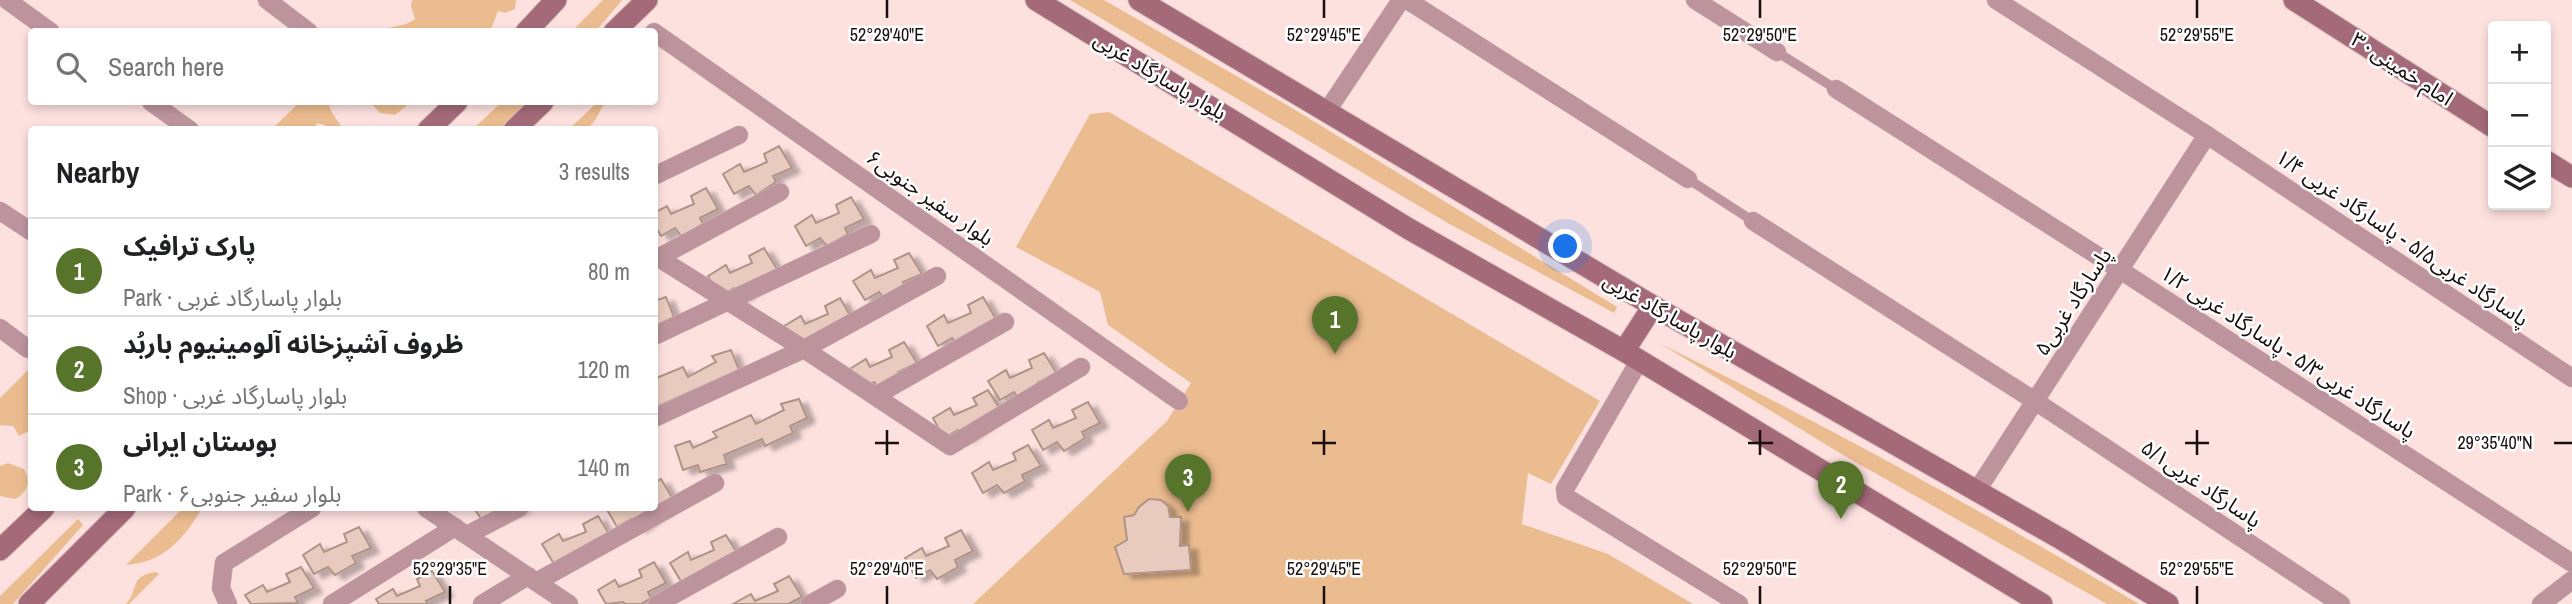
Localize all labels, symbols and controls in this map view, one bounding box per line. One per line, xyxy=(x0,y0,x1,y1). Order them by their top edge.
map controls xyxy=(2488,21,2551,210)
button: + xyxy=(2488,21,2551,84)
text: 52°29'40"E xyxy=(850,22,924,47)
text: 52°29'45"E xyxy=(1287,22,1361,47)
text: 52°29'50"E xyxy=(1723,22,1797,47)
text: 52°29'55"E xyxy=(2160,22,2234,47)
street label: بلوار پاسارگاد غربی xyxy=(1088,24,1232,127)
street label: امام خمینی۳۰ xyxy=(2345,25,2459,114)
search box xyxy=(28,28,658,105)
icon: search xyxy=(52,48,90,86)
text: Search here xyxy=(108,49,224,84)
button: − xyxy=(2488,84,2551,147)
street label: پاسارگاد غربی۵/۵ - پاسارگاد غربی ۱/۴ xyxy=(2270,142,2534,333)
street label: بلوار سفیر جنوبی۶ xyxy=(861,143,1000,252)
button: layers xyxy=(2488,147,2551,210)
text: Nearby xyxy=(56,152,139,192)
text: 3 results xyxy=(559,156,630,187)
text: پارک ترافیک xyxy=(123,228,256,263)
your location xyxy=(1548,229,1582,263)
street label: پاسارگاد غربی۵ xyxy=(2027,242,2118,361)
text: 1 xyxy=(74,256,84,287)
text: 80 m xyxy=(588,256,630,287)
street label: پاسارگاد غربی۵/۳ - پاسارگاد غربی ۱/۲ xyxy=(2155,258,2422,445)
street label: بلوار پاسارگاد غربی xyxy=(1598,265,1742,366)
text: Park · بلوار پاسارگاد غربی xyxy=(123,282,342,313)
pin: 1 xyxy=(1312,296,1358,354)
text: ظروف آشپزخانه آلومینیوم باربُد xyxy=(123,326,464,361)
text: 2 xyxy=(74,354,84,385)
text: 120 m xyxy=(578,354,630,385)
text: Shop · بلوار پاسارگاد غربی xyxy=(123,380,347,411)
text: بوستان ایرانی xyxy=(123,424,277,459)
text: 29°35'40"N xyxy=(2457,430,2533,455)
street label: پاسارگاد غربی۵/۱ xyxy=(2135,433,2267,535)
text: 3 xyxy=(74,452,84,483)
text: 140 m xyxy=(578,452,630,483)
pin: 3 xyxy=(1165,454,1211,512)
pin: 2 xyxy=(1818,461,1864,519)
text: Park · بلوار سفیر جنوبی۶ xyxy=(123,478,342,509)
text: 52°29'35"E xyxy=(413,556,487,581)
text: 52°29'40"E xyxy=(850,556,924,581)
text: 52°29'45"E xyxy=(1287,556,1361,581)
text: 52°29'50"E xyxy=(1723,556,1797,581)
text: 52°29'55"E xyxy=(2160,556,2234,581)

